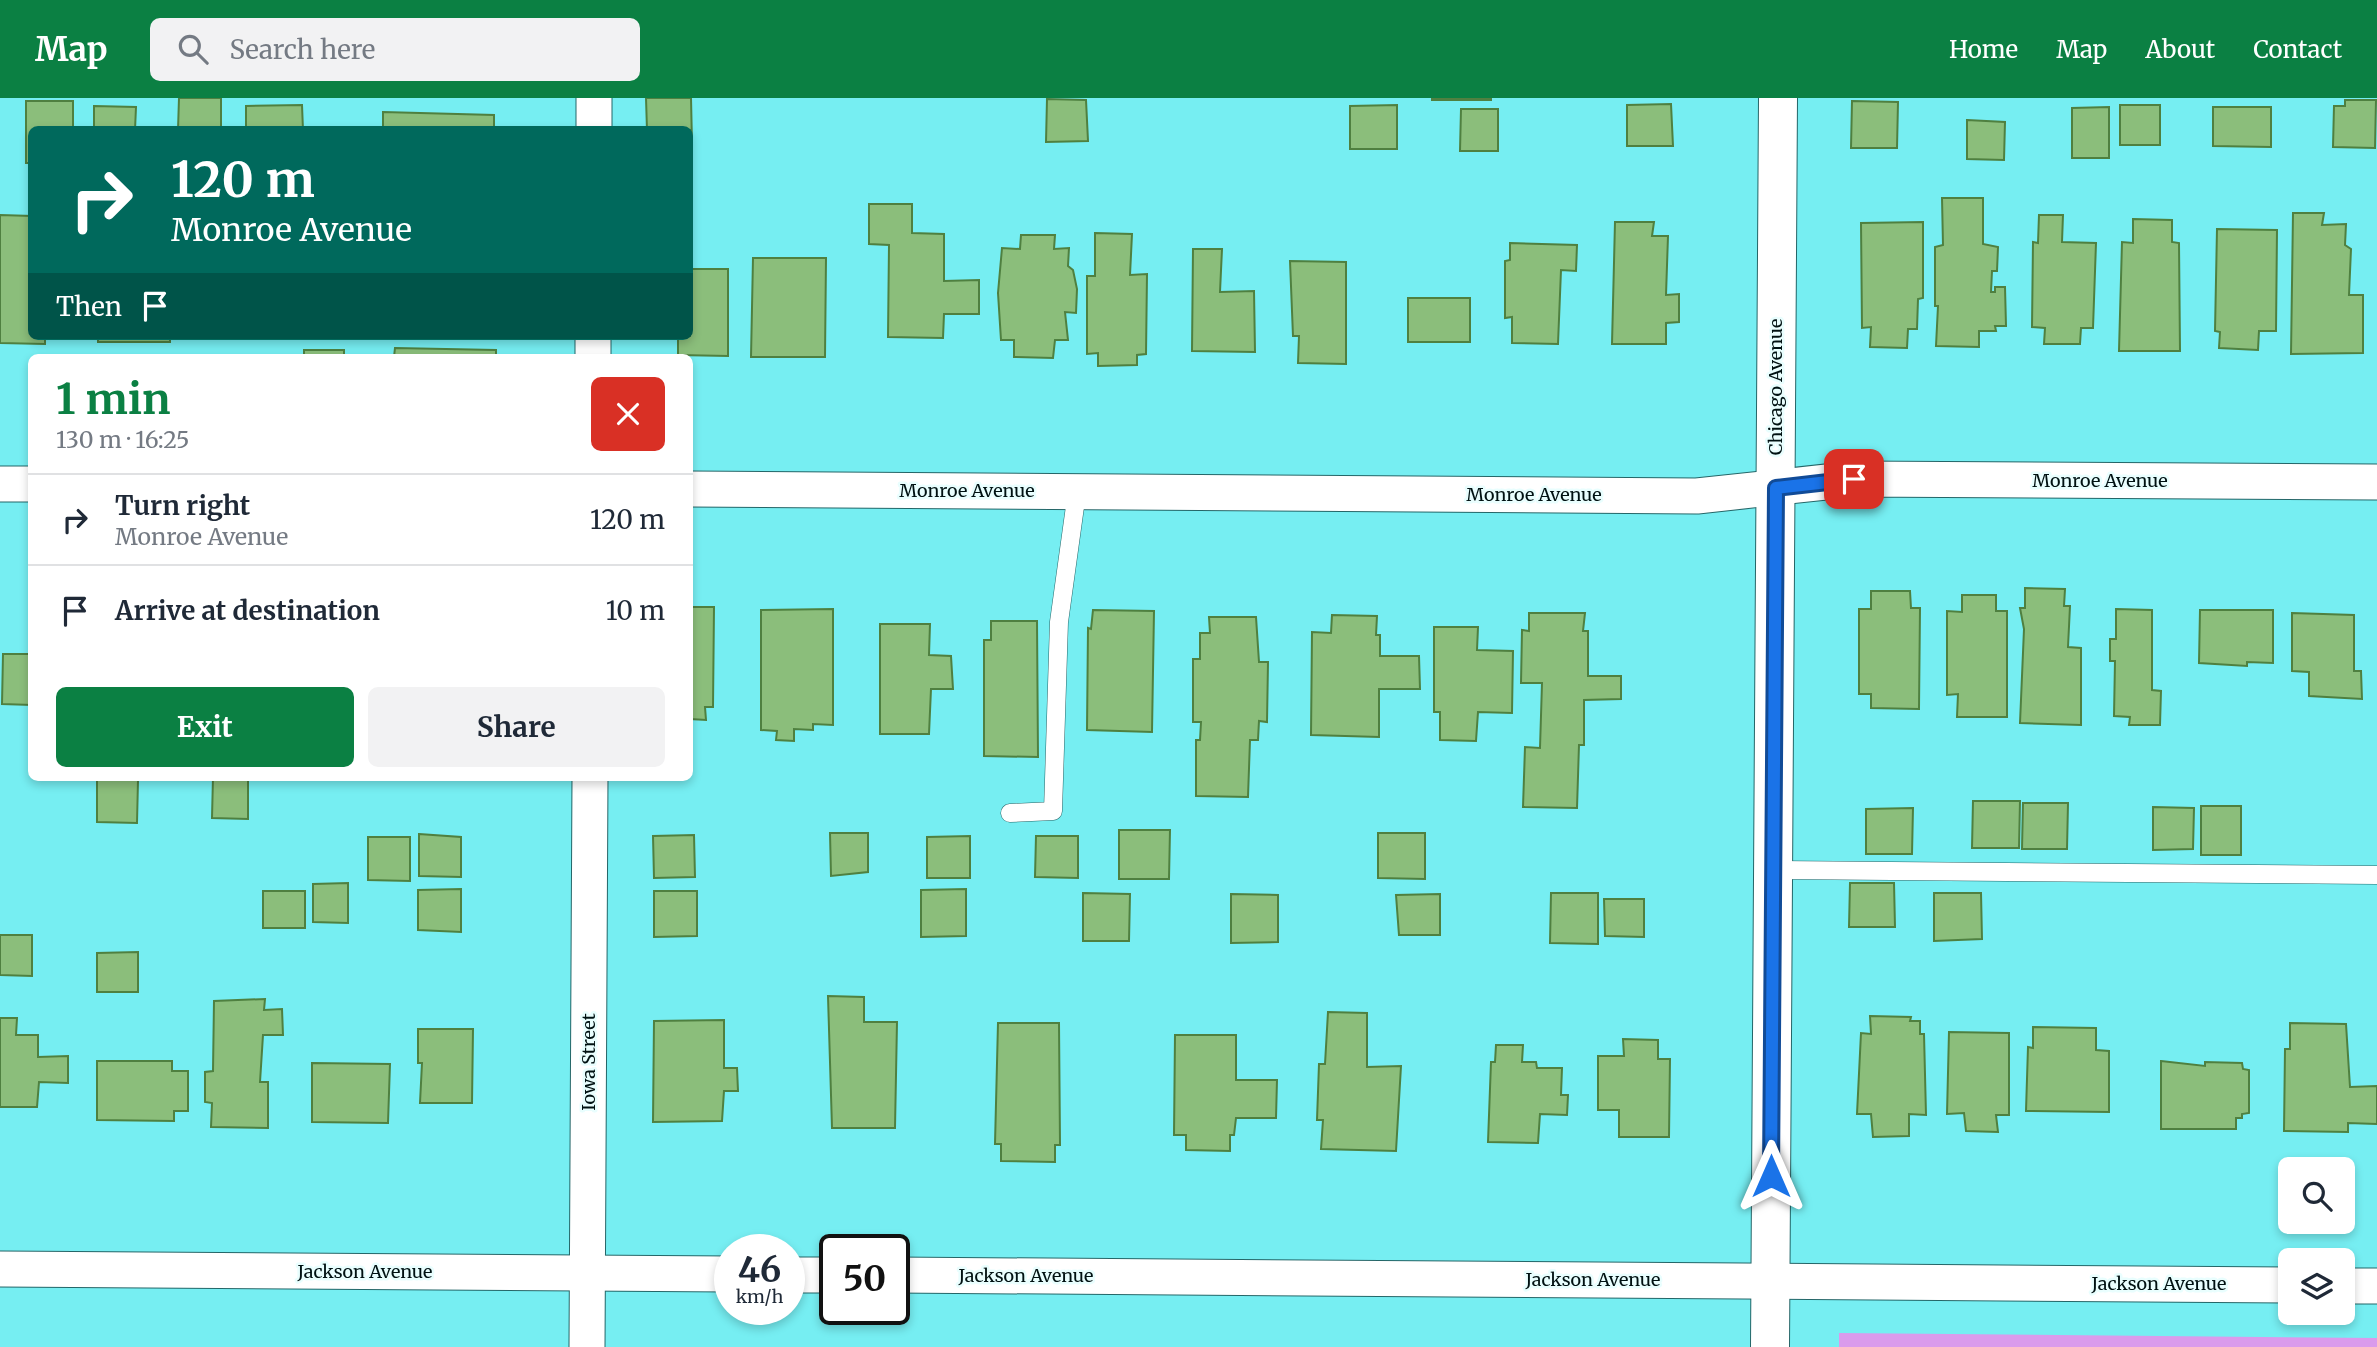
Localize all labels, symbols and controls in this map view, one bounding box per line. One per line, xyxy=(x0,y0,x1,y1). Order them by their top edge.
search box xyxy=(150,18,640,81)
text: Map xyxy=(35,29,108,70)
icon: search xyxy=(174,30,212,68)
text: Search here xyxy=(230,33,375,66)
text: Home xyxy=(1949,34,2018,65)
text: Map xyxy=(2056,34,2107,65)
text: About xyxy=(2145,34,2215,65)
text: Contact xyxy=(2253,34,2342,65)
text: 120 m xyxy=(171,149,315,210)
icon: right xyxy=(56,154,147,245)
text: Monroe Avenue xyxy=(171,210,412,250)
icon: arrive xyxy=(136,287,174,325)
text: Then xyxy=(56,290,122,323)
street label: Chicago Avenue xyxy=(1764,319,1787,455)
text: 1 min xyxy=(56,373,170,425)
button: close xyxy=(591,377,665,451)
text: 130 m · 16:25 xyxy=(56,425,189,454)
pin xyxy=(1824,449,1884,509)
icon: arrive xyxy=(1835,460,1873,498)
street label: Monroe Avenue xyxy=(2032,469,2168,492)
street label: Monroe Avenue xyxy=(899,479,1035,502)
street label: Monroe Avenue xyxy=(1466,483,1602,506)
text: Turn right xyxy=(115,489,250,522)
icon: right xyxy=(56,501,94,539)
text: 120 m xyxy=(590,503,665,536)
text: Monroe Avenue xyxy=(115,522,288,551)
icon: arrive xyxy=(56,592,94,630)
text: Arrive at destination xyxy=(115,594,380,627)
text: 10 m xyxy=(606,594,665,627)
button: Exit xyxy=(56,687,354,767)
button: Share xyxy=(368,687,665,767)
street label: Iowa Street xyxy=(577,1013,600,1111)
position arrow xyxy=(1734,1139,1808,1213)
map controls xyxy=(2278,1157,2355,1325)
button: search xyxy=(2278,1157,2355,1234)
speed limit sign: 50 xyxy=(819,1234,910,1325)
text: 46 xyxy=(738,1248,781,1292)
button: layers xyxy=(2278,1248,2355,1325)
street label: Jackson Avenue xyxy=(297,1260,432,1283)
street label: Jackson Avenue xyxy=(958,1264,1093,1287)
street label: Jackson Avenue xyxy=(1525,1268,1660,1291)
street label: Jackson Avenue xyxy=(2091,1272,2226,1295)
text: km/h xyxy=(736,1285,783,1308)

